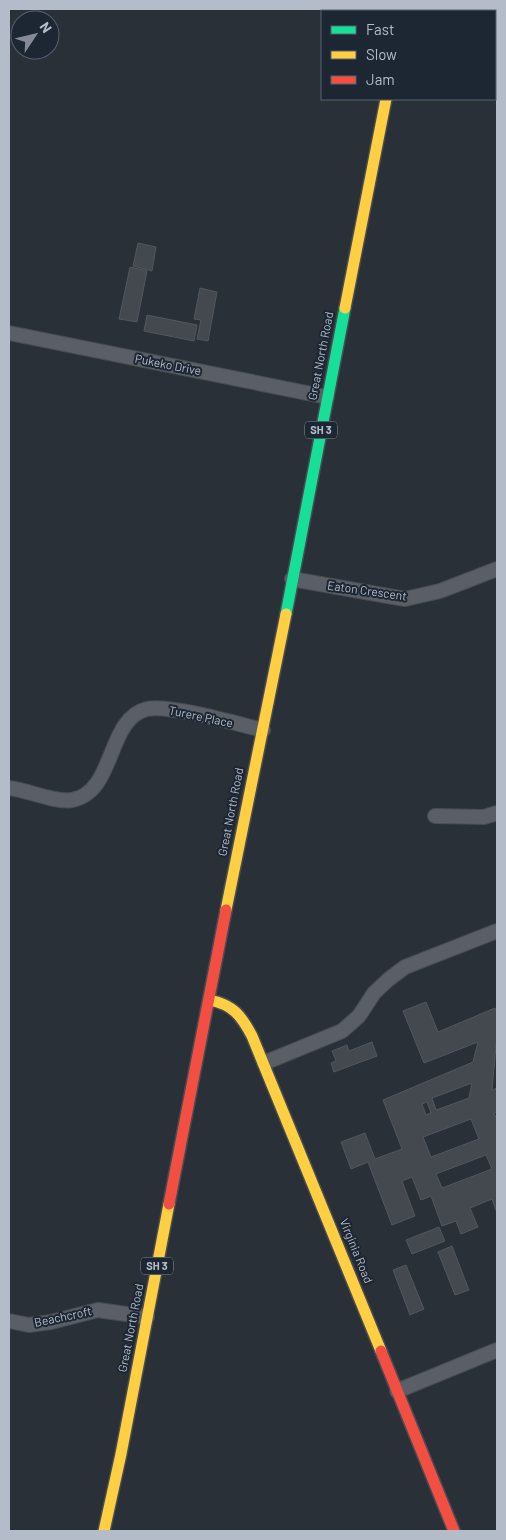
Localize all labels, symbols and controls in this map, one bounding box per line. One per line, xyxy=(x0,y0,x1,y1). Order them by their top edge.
north arrow xyxy=(10,10,60,60)
legend xyxy=(321,10,496,100)
text: N xyxy=(36,19,56,36)
text: Fast xyxy=(366,20,394,38)
text: Slow xyxy=(366,45,397,63)
text: Jam xyxy=(366,70,395,88)
street label: Great North Road xyxy=(305,310,335,401)
street label: Pukeko Drive xyxy=(134,351,203,377)
road number: SH 3 xyxy=(305,422,337,438)
street label: Eaton Crescent xyxy=(327,578,408,603)
street label: Turere Place xyxy=(168,702,235,730)
street label: Great North Road xyxy=(215,766,245,857)
street label: Virginia Road xyxy=(338,1216,376,1285)
road number: SH 3 xyxy=(141,1258,173,1274)
street label: Great North Road xyxy=(115,1282,145,1373)
street label: Beachcroft xyxy=(33,1303,93,1329)

